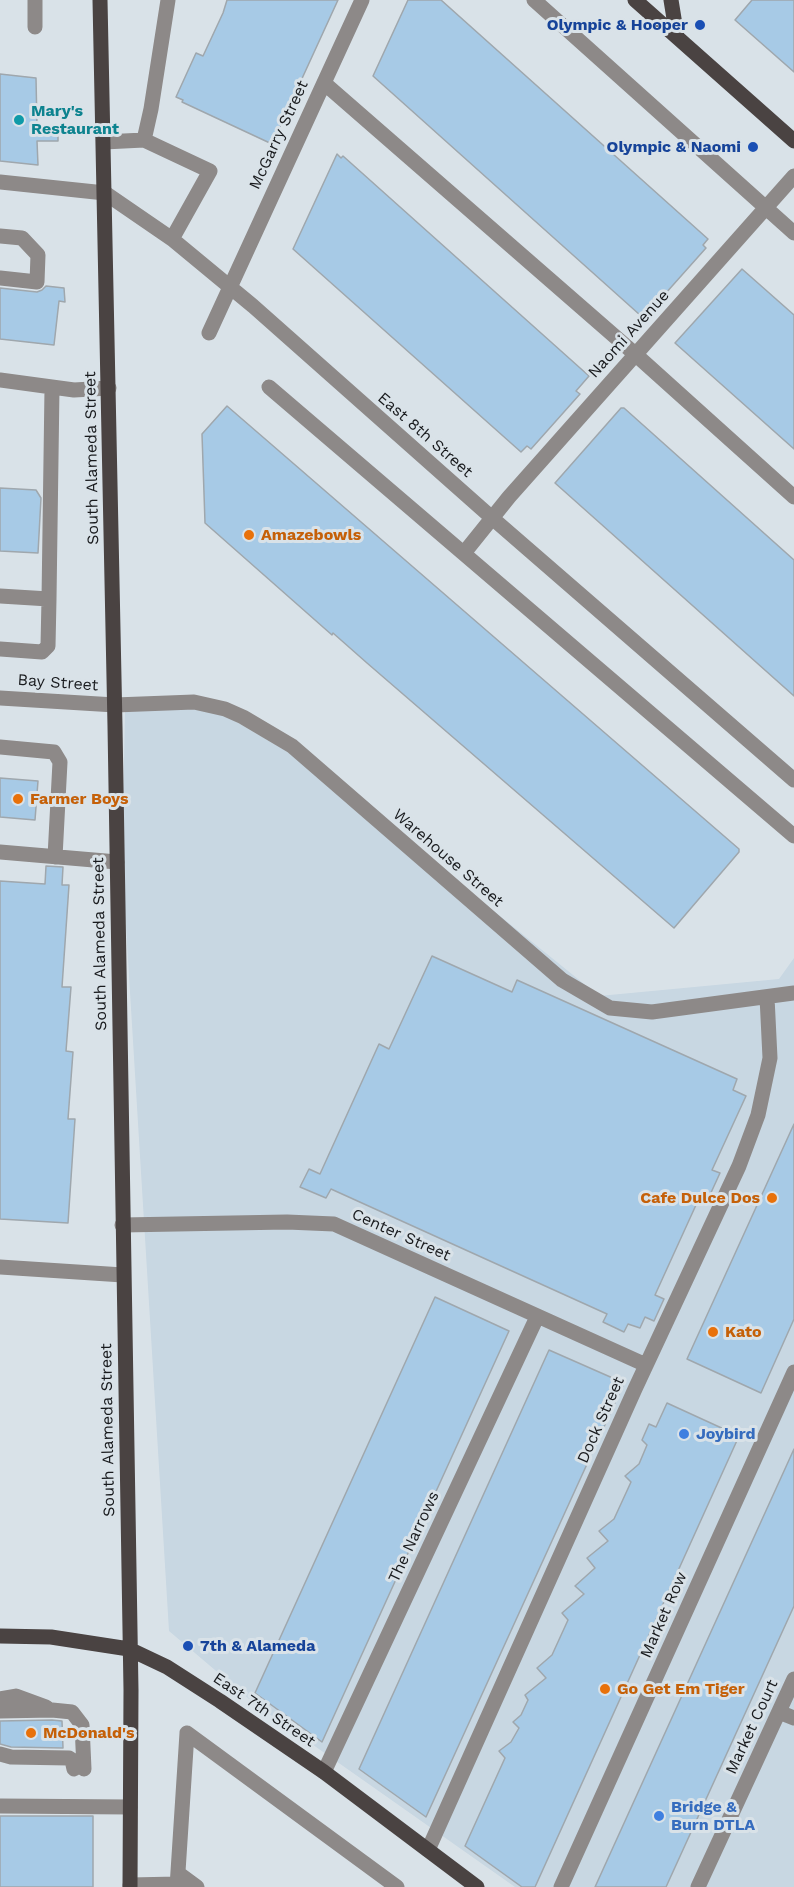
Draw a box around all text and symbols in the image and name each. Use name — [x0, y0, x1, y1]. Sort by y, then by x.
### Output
place label: Olympic & Hooper — [547, 15, 688, 35]
marker: Olympic & Hooper — [693, 18, 707, 32]
street label: McGarry Street — [245, 77, 313, 193]
place label: Mary's Restaurant — [31, 101, 119, 139]
marker: Mary's Restaurant — [12, 113, 26, 127]
place label: Olympic & Naomi — [607, 137, 741, 157]
marker: Olympic & Naomi — [746, 140, 760, 154]
street label: Naomi Avenue — [584, 286, 674, 382]
street label: South Alameda Street — [81, 371, 103, 545]
street label: East 8th Street — [373, 388, 477, 482]
place label: Amazebowls — [261, 525, 361, 545]
marker: Amazebowls — [242, 528, 256, 542]
street label: Bay Street — [17, 671, 99, 695]
place label: Farmer Boys — [30, 789, 128, 809]
marker: Farmer Boys — [11, 792, 25, 806]
street label: Warehouse Street — [389, 805, 507, 911]
street label: South Alameda Street — [89, 857, 111, 1031]
place label: Cafe Dulce Dos — [640, 1188, 760, 1208]
marker: Cafe Dulce Dos — [765, 1191, 779, 1205]
street label: Center Street — [349, 1205, 453, 1265]
place label: Kato — [725, 1322, 762, 1342]
marker: Kato — [706, 1325, 720, 1339]
street label: South Alameda Street — [97, 1343, 119, 1517]
street label: Dock Street — [573, 1374, 629, 1466]
place label: Joybird — [696, 1424, 755, 1444]
marker: Joybird — [677, 1427, 691, 1441]
street label: The Narrows — [385, 1488, 443, 1586]
street label: Market Row — [636, 1569, 692, 1661]
place label: 7th & Alameda — [200, 1636, 315, 1656]
marker: 7th & Alameda — [181, 1639, 195, 1653]
street label: East 7th Street — [209, 1669, 319, 1751]
street label: Market Court — [722, 1677, 782, 1777]
place label: Go Get Em Tiger — [617, 1679, 745, 1699]
marker: Go Get Em Tiger — [598, 1682, 612, 1696]
place label: McDonald's — [43, 1723, 135, 1743]
marker: McDonald's — [24, 1726, 38, 1740]
place label: Bridge & Burn DTLA — [671, 1797, 755, 1835]
marker: Bridge & Burn DTLA — [652, 1809, 666, 1823]

